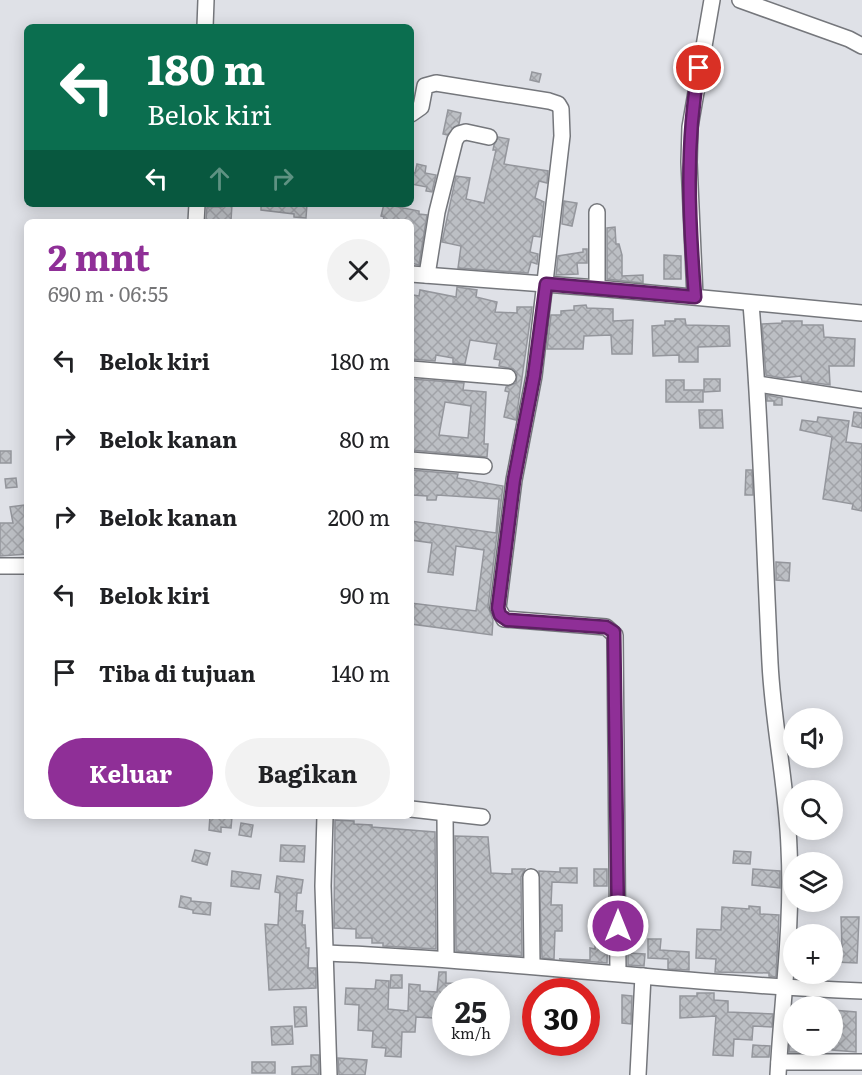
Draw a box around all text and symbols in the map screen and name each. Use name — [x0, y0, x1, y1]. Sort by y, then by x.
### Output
text: 180 m — [147, 36, 265, 98]
pin — [673, 42, 724, 93]
icon: left — [48, 48, 126, 126]
icon: arrive — [682, 51, 715, 84]
text: Belok kiri — [147, 93, 272, 133]
icon: left — [140, 162, 173, 195]
icon: ahead — [203, 162, 236, 195]
icon: right — [266, 162, 299, 195]
text: 2 mnt — [48, 229, 150, 282]
button: close — [327, 239, 390, 302]
text: 690 m · 06:55 — [48, 278, 168, 308]
icon: left — [48, 344, 81, 377]
text: Belok kiri — [99, 344, 210, 377]
text: 180 m — [330, 344, 390, 377]
icon: right — [48, 422, 81, 455]
text: Belok kanan — [99, 422, 237, 455]
text: 80 m — [339, 422, 390, 455]
icon: right — [48, 500, 81, 533]
text: Belok kanan — [99, 500, 237, 533]
text: 200 m — [328, 500, 390, 533]
icon: left — [48, 578, 81, 611]
text: Belok kiri — [99, 578, 210, 611]
text: 90 m — [340, 578, 390, 611]
icon: arrive — [48, 656, 81, 689]
text: Tiba di tujuan — [99, 656, 255, 689]
text: 140 m — [331, 656, 390, 689]
map controls — [783, 708, 843, 1056]
button: sound — [783, 708, 843, 768]
button: Keluar — [48, 738, 213, 807]
button: Bagikan — [225, 738, 390, 807]
button: search — [783, 780, 843, 840]
button: layers — [783, 852, 843, 912]
position arrow — [586, 894, 650, 958]
button: + — [783, 924, 843, 984]
speed limit sign: 30 — [522, 978, 600, 1056]
text: 25 — [455, 988, 487, 1032]
button: − — [783, 996, 843, 1056]
text: km/h — [451, 1021, 491, 1044]

